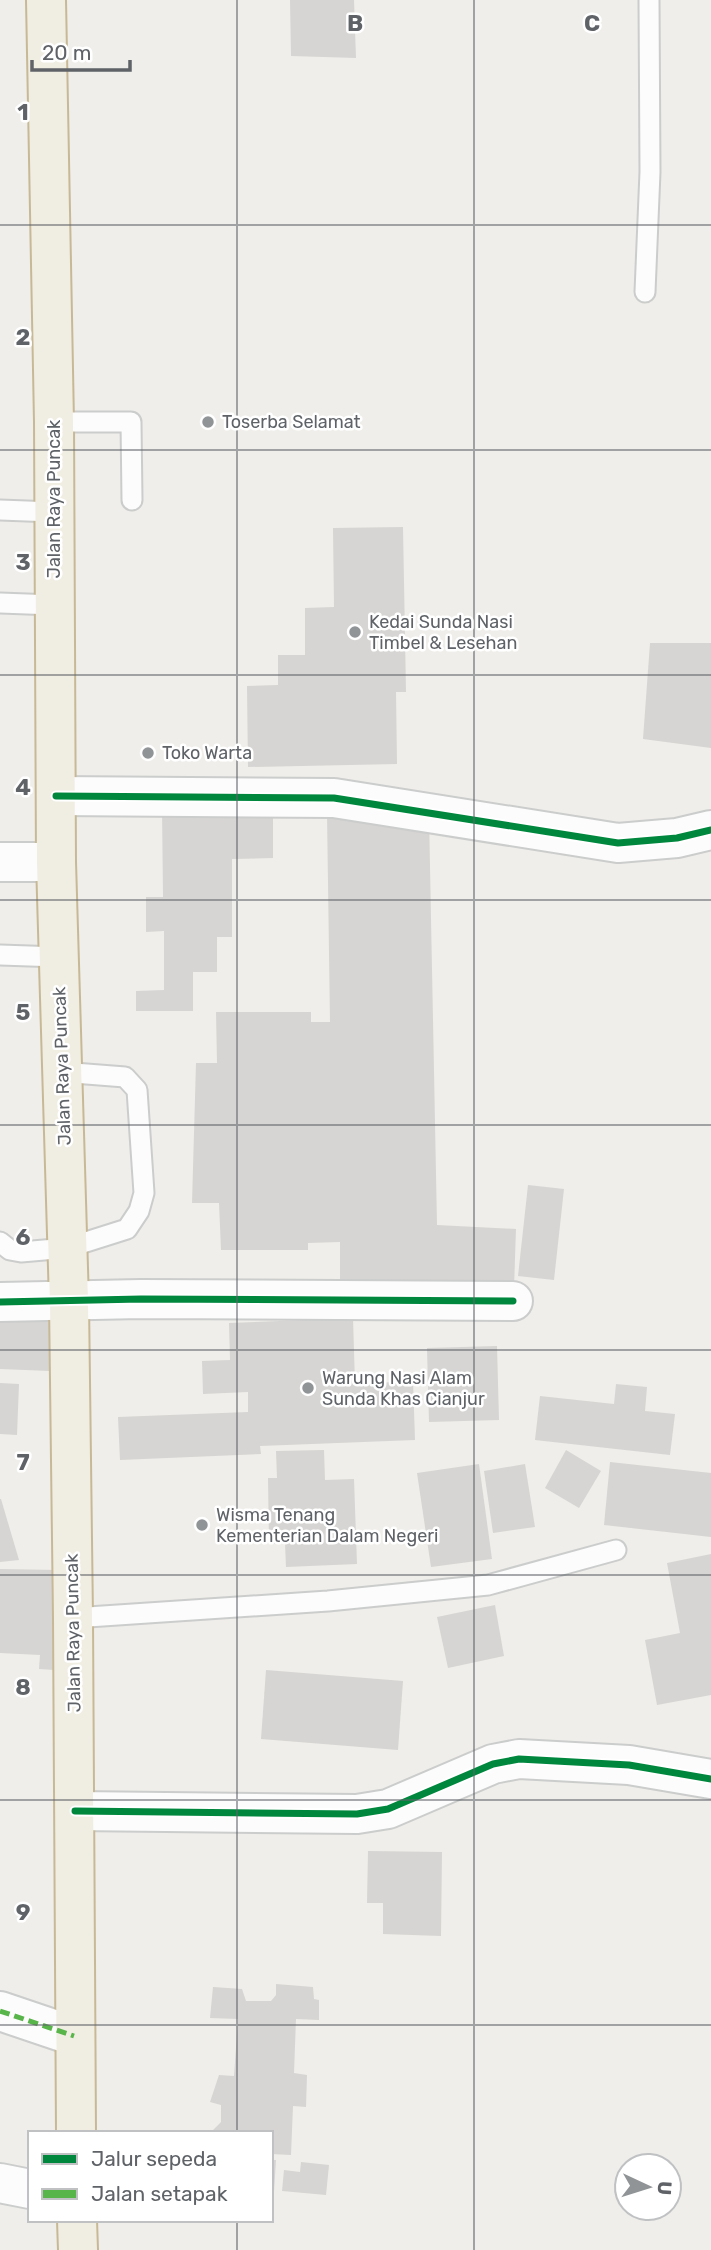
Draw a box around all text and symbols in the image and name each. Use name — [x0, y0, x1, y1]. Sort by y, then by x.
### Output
text: B — [347, 9, 363, 37]
text: C — [584, 9, 600, 37]
scale bar — [32, 28, 130, 72]
text: 20 m — [42, 40, 91, 65]
text: 1 — [17, 98, 29, 126]
text: 2 — [16, 323, 30, 351]
place label: Toserba Selamat — [222, 411, 361, 433]
marker: Toserba Selamat — [200, 414, 216, 430]
street label: Jalan Raya Puncak — [43, 419, 65, 578]
text: 3 — [15, 548, 31, 576]
place label: Kedai Sunda Nasi Timbel & Lesehan — [369, 611, 517, 654]
marker: Kedai Sunda Nasi Timbel & Lesehan — [347, 624, 363, 640]
place label: Toko Warta — [162, 742, 252, 764]
marker: Toko Warta — [140, 745, 156, 761]
text: 4 — [15, 773, 31, 801]
street label: Jalan Raya Puncak — [48, 986, 76, 1146]
text: 5 — [16, 998, 31, 1026]
text: 6 — [16, 1223, 31, 1251]
place label: Warung Nasi Alam Sunda Khas Cianjur — [322, 1367, 485, 1410]
marker: Warung Nasi Alam Sunda Khas Cianjur — [300, 1380, 316, 1396]
text: 7 — [16, 1448, 30, 1476]
place label: Wisma Tenang Kementerian Dalam Negeri — [216, 1504, 438, 1547]
marker: Wisma Tenang Kementerian Dalam Negeri — [194, 1517, 210, 1533]
street label: Jalan Raya Puncak — [61, 1553, 85, 1713]
text: 8 — [15, 1673, 31, 1701]
text: 9 — [16, 1898, 30, 1926]
legend — [28, 2131, 273, 2222]
text: Jalur sepeda — [91, 2146, 217, 2171]
north arrow — [613, 2152, 683, 2222]
text: U — [653, 2180, 676, 2196]
text: Jalan setapak — [91, 2181, 228, 2206]

